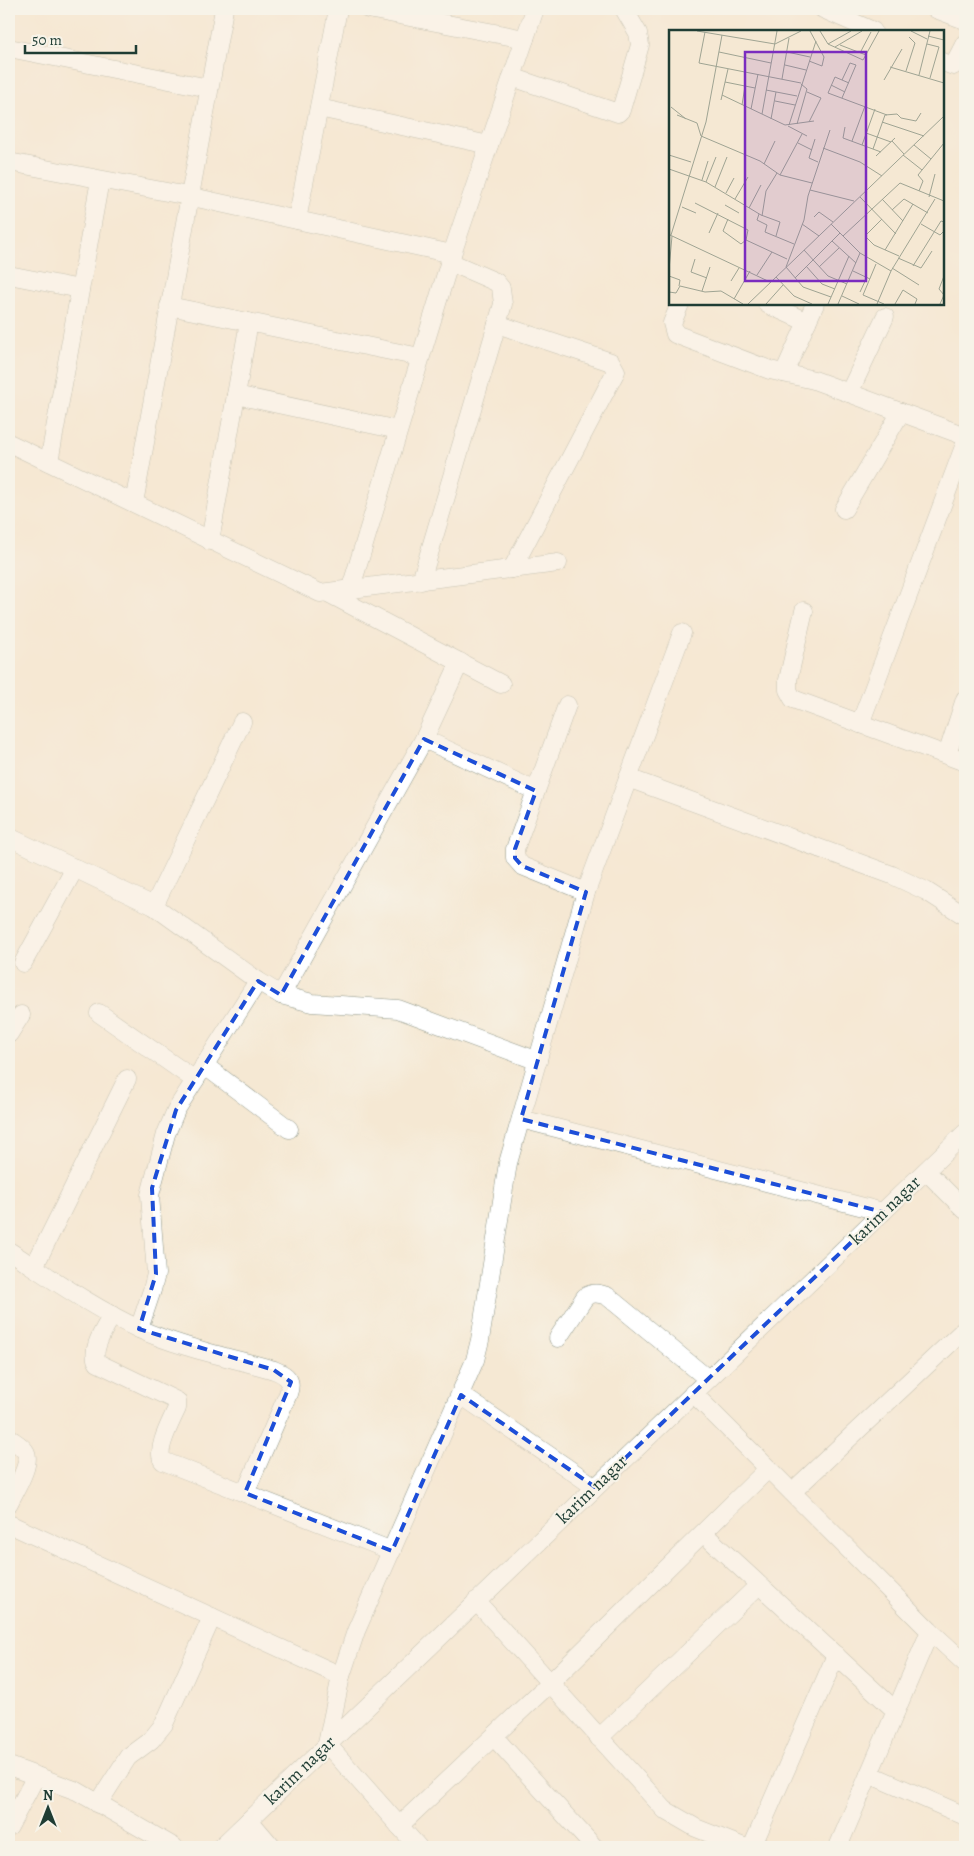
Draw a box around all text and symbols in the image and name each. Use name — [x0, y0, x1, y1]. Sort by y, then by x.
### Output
scale bar — [25, 22, 136, 54]
text: 50 m — [32, 30, 62, 50]
inset map — [669, 30, 944, 305]
street label: karim nagar — [844, 1170, 926, 1250]
street label: karim nagar — [551, 1449, 633, 1529]
street label: karim nagar — [259, 1730, 341, 1810]
north arrow — [22, 1784, 72, 1834]
text: N — [43, 1786, 53, 1805]

